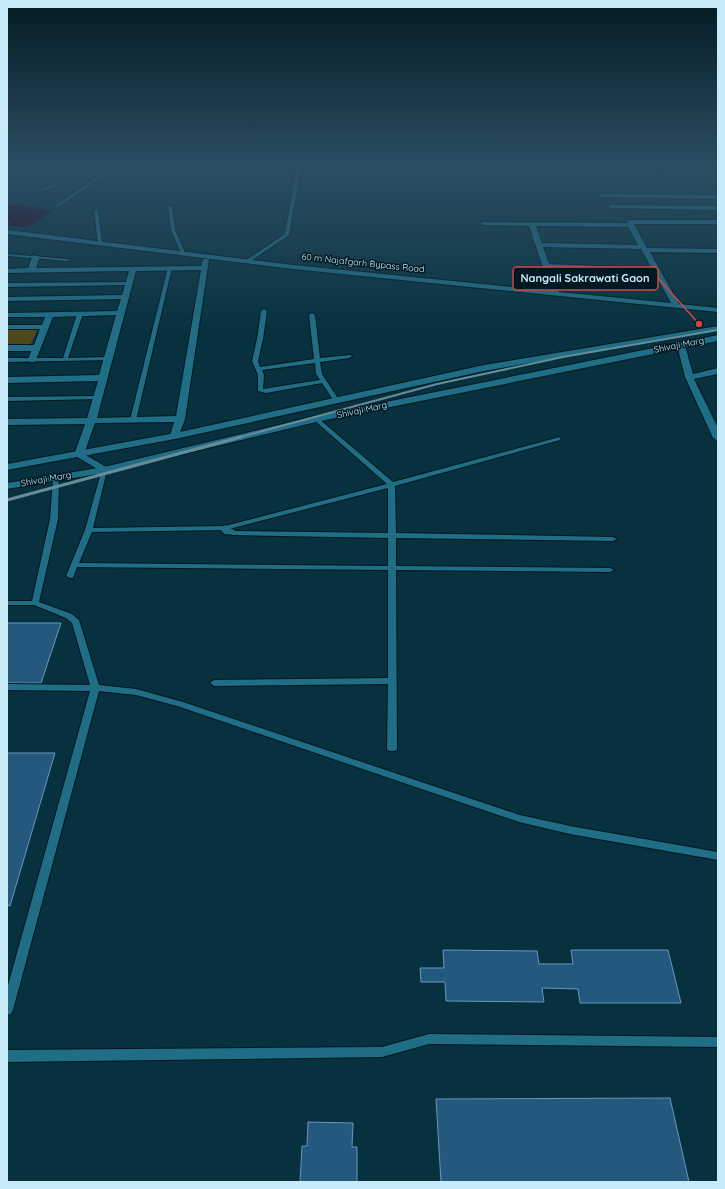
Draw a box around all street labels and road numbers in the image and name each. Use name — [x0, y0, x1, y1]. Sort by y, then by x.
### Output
street label: 60 m Najafgarh Bypass Road — [301, 251, 425, 274]
street label: Shivaji Marg — [653, 334, 705, 355]
street label: Shivaji Marg — [336, 399, 388, 420]
street label: Shivaji Marg — [20, 469, 72, 488]

